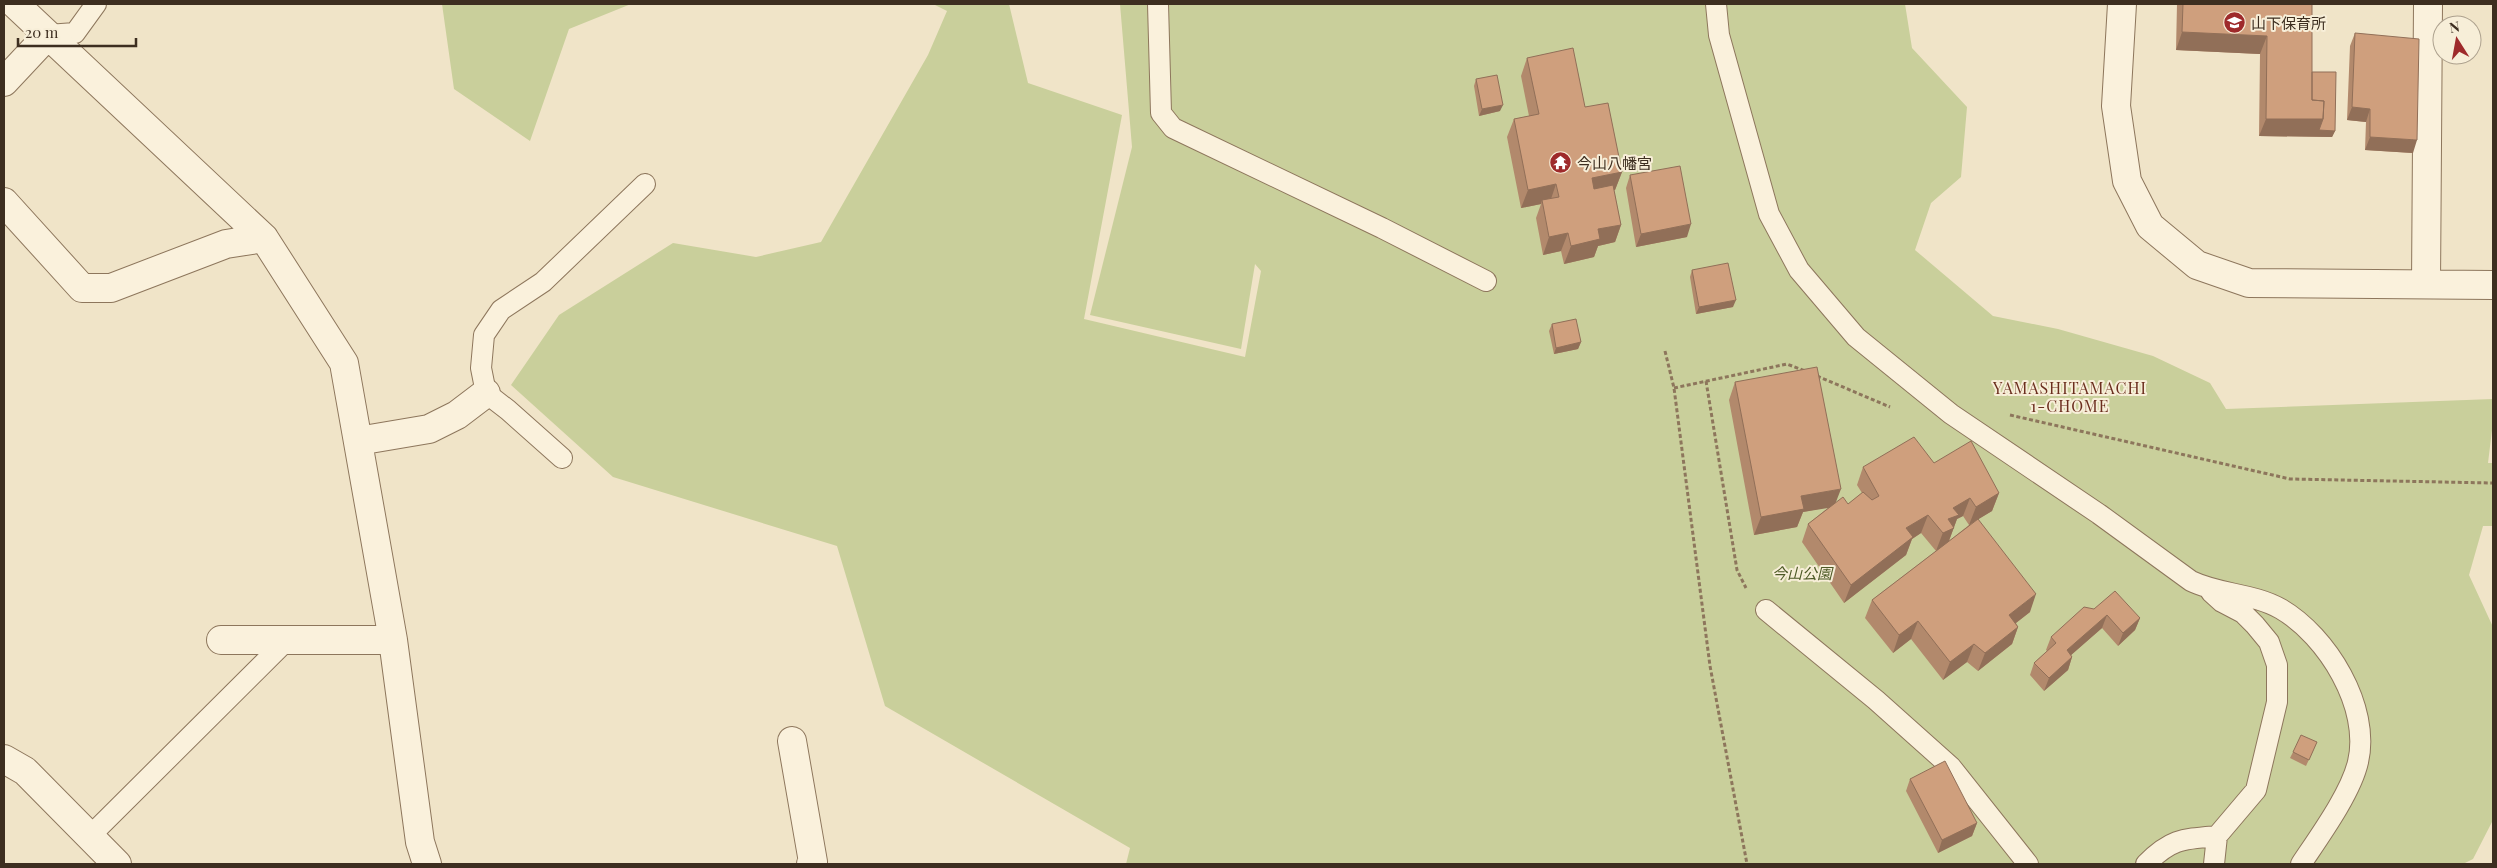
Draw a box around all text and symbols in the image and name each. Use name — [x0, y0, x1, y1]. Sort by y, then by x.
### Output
school or university icon: 山下保育所 — [2223, 11, 2247, 35]
place label: 山下保育所 — [2251, 13, 2326, 33]
scale bar — [18, 15, 135, 47]
north arrow — [2432, 15, 2482, 65]
text: N — [2448, 16, 2461, 37]
text: 20 m — [25, 22, 59, 42]
temple icon: 今山八幡宮 — [1549, 151, 1573, 175]
place label: 今山八幡宮 — [1577, 153, 1652, 173]
district label: YAMASHITAMACHI 1-CHOME — [1992, 377, 2147, 416]
park label: 今山公園 — [1772, 563, 1834, 583]

